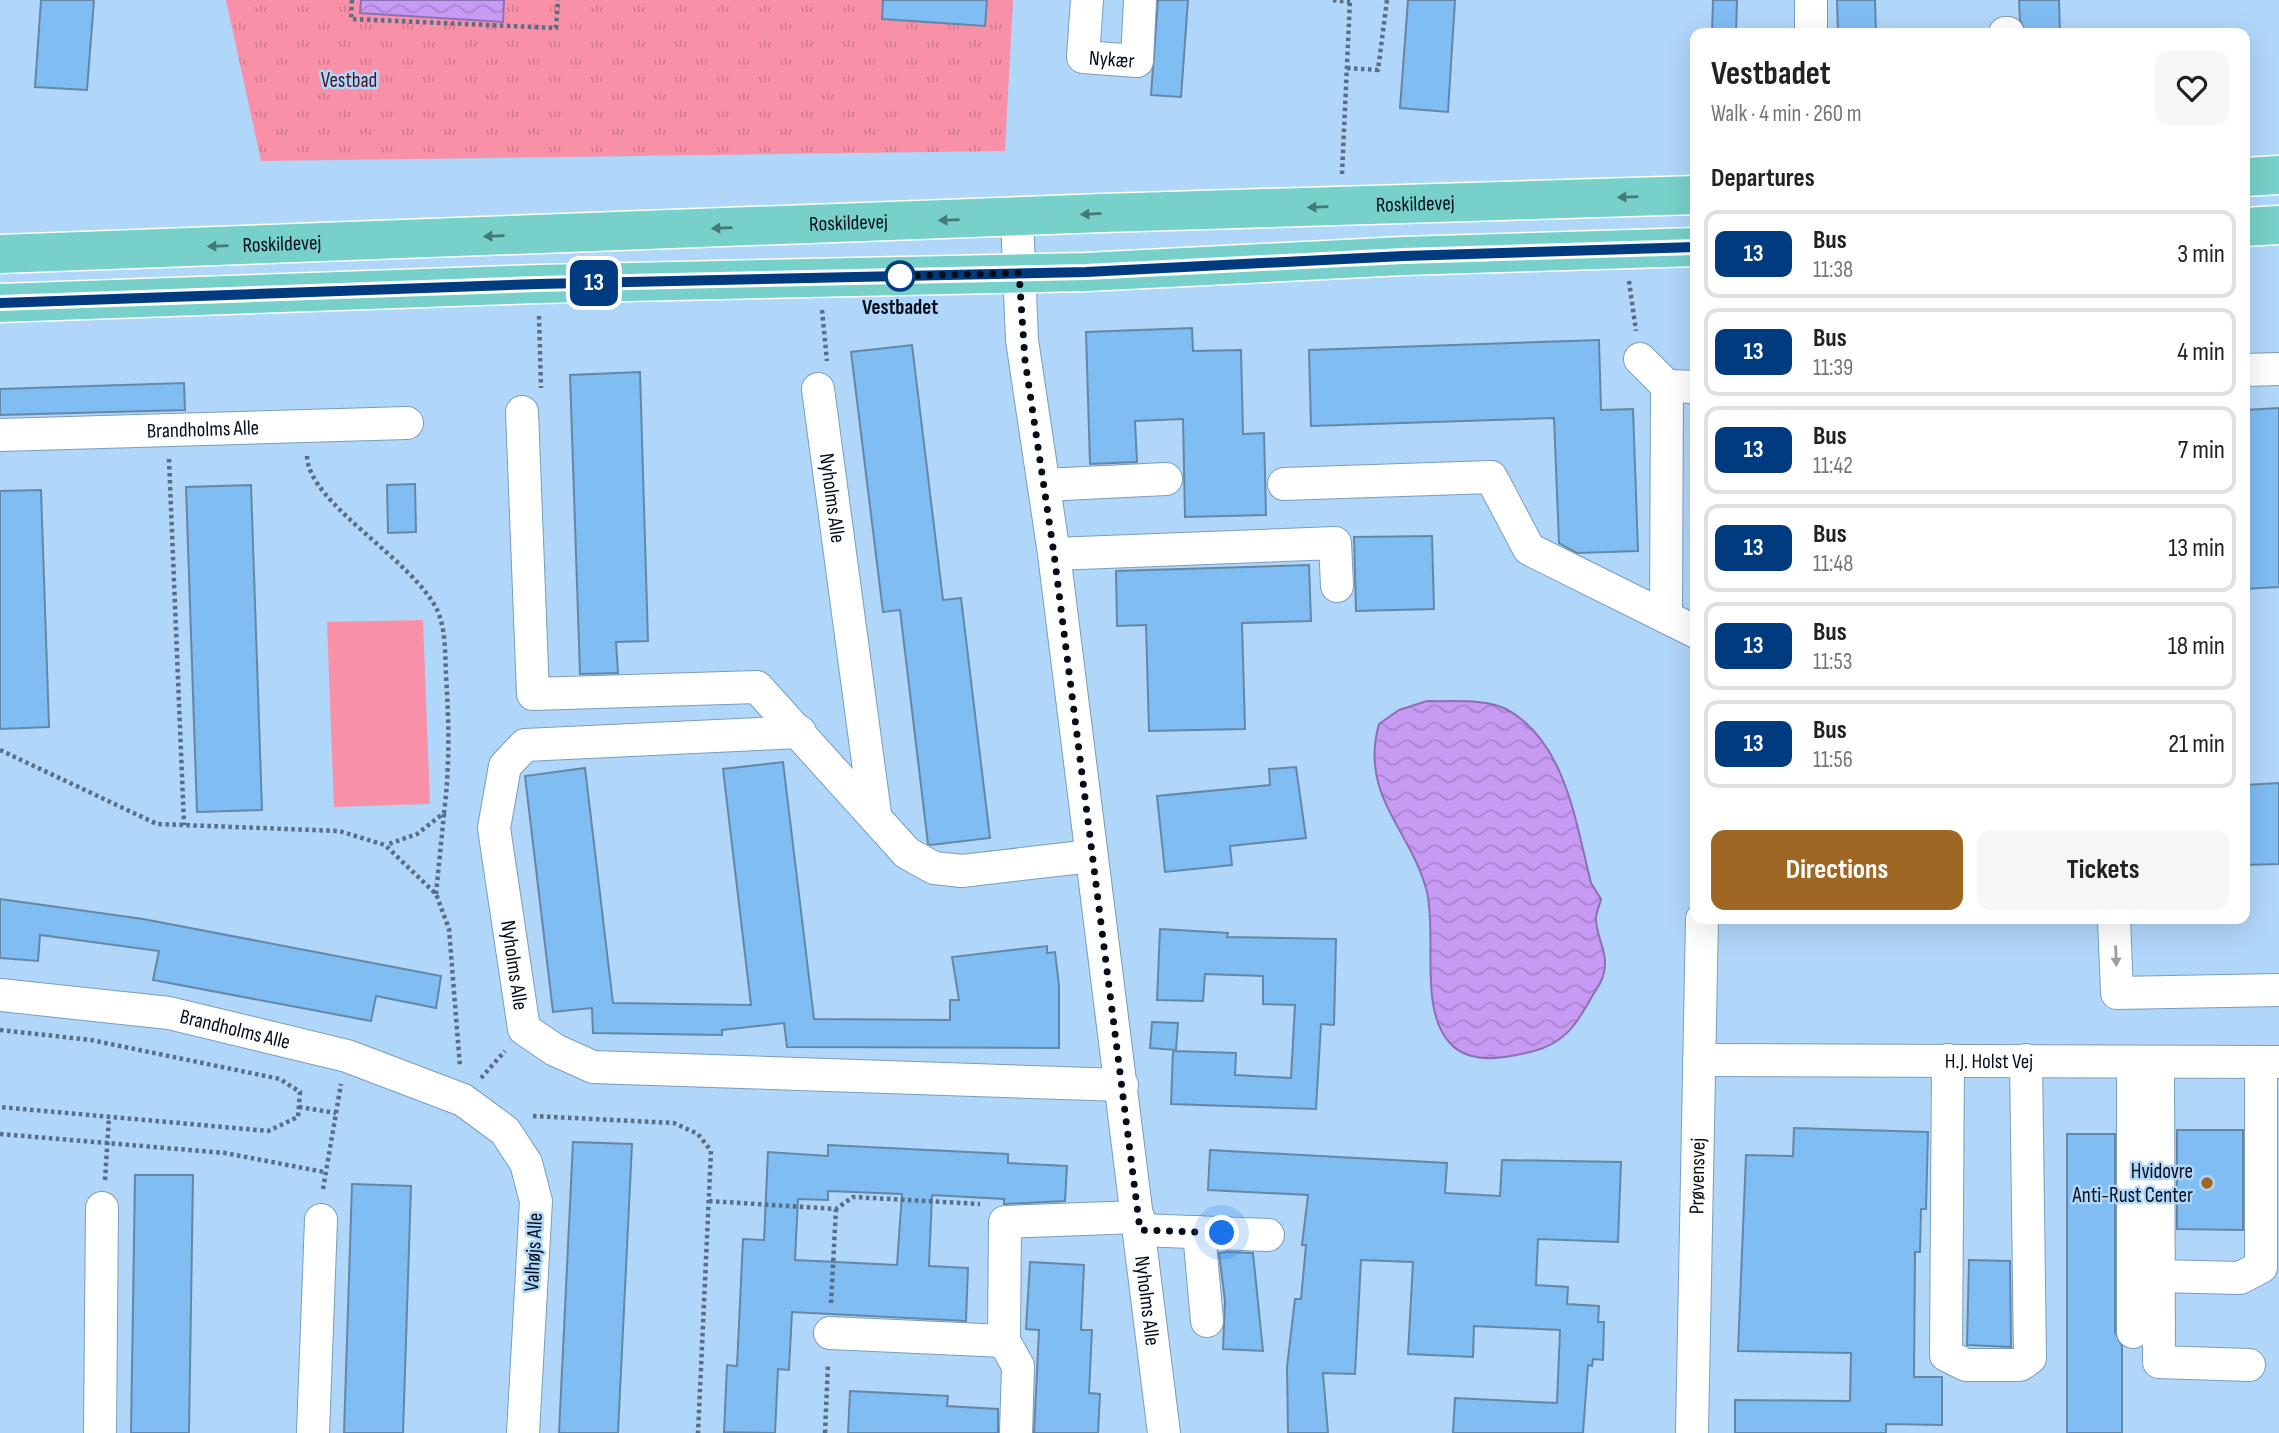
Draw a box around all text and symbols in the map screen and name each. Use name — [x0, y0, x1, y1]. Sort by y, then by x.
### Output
street label: Nykær — [1088, 45, 1135, 74]
button: heart — [2155, 51, 2229, 125]
text: Vestbadet — [1711, 54, 1831, 94]
park label: Vestbad — [321, 68, 377, 93]
text: Walk · 4 min · 260 m — [1711, 100, 1861, 128]
text: Departures — [1711, 163, 1815, 194]
street label: Roskildevej — [1375, 190, 1455, 218]
one-way arrow — [1616, 192, 1638, 203]
one-way arrow — [1307, 201, 1329, 213]
one-way arrow — [1079, 208, 1101, 219]
street label: Roskildevej — [809, 209, 888, 237]
one-way arrow — [938, 215, 960, 226]
one-way arrow — [710, 223, 732, 234]
text: Bus — [1813, 225, 1847, 256]
street label: Roskildevej — [242, 230, 322, 258]
one-way arrow — [483, 231, 505, 242]
text: 13 — [1743, 239, 1764, 268]
text: 3 min — [2177, 239, 2225, 270]
one-way arrow — [207, 240, 229, 251]
text: 11:38 — [1813, 256, 1853, 284]
line badge: 13 — [562, 260, 626, 306]
marker: Vestbadet — [885, 261, 915, 291]
text: 13 — [584, 268, 604, 297]
place label: Vestbadet — [862, 295, 938, 320]
text: Bus — [1813, 323, 1847, 354]
text: 13 — [1743, 337, 1764, 366]
text: 4 min — [2177, 337, 2225, 368]
text: 11:39 — [1813, 354, 1853, 382]
street label: Brandholms Alle — [146, 415, 259, 444]
text: Bus — [1813, 421, 1847, 452]
text: 13 — [1743, 435, 1764, 464]
text: 7 min — [2178, 435, 2225, 466]
street label: Nyholms Alle — [814, 452, 851, 545]
text: 11:42 — [1813, 452, 1853, 480]
text: Bus — [1813, 519, 1847, 550]
text: 13 — [1743, 533, 1764, 562]
text: 13 min — [2168, 533, 2225, 564]
text: 11:48 — [1813, 550, 1853, 578]
text: Bus — [1813, 617, 1847, 648]
text: 13 — [1743, 631, 1764, 660]
text: 18 min — [2168, 631, 2225, 662]
text: 11:53 — [1813, 648, 1852, 676]
text: Bus — [1813, 715, 1847, 746]
text: 13 — [1743, 729, 1764, 758]
text: 21 min — [2168, 729, 2225, 760]
text: 11:56 — [1813, 746, 1853, 774]
button: Directions — [1711, 830, 1963, 910]
button: Tickets — [1977, 830, 2229, 910]
street label: Nyholms Alle — [495, 919, 533, 1012]
one-way arrow — [2110, 945, 2121, 967]
street label: Brandholms Alle — [177, 1004, 293, 1055]
street label: H.J. Holst Vej — [1945, 1049, 2033, 1074]
street label: Prøvensvej — [1684, 1138, 1711, 1214]
place label: Hvidovre Anti-Rust Center — [2071, 1159, 2193, 1208]
marker: Hvidovre Anti-Rust Center — [2199, 1175, 2215, 1191]
street label: Valhøjs Alle — [519, 1212, 548, 1292]
your location — [1204, 1215, 1239, 1250]
street label: Nyholms Alle — [1129, 1254, 1165, 1347]

